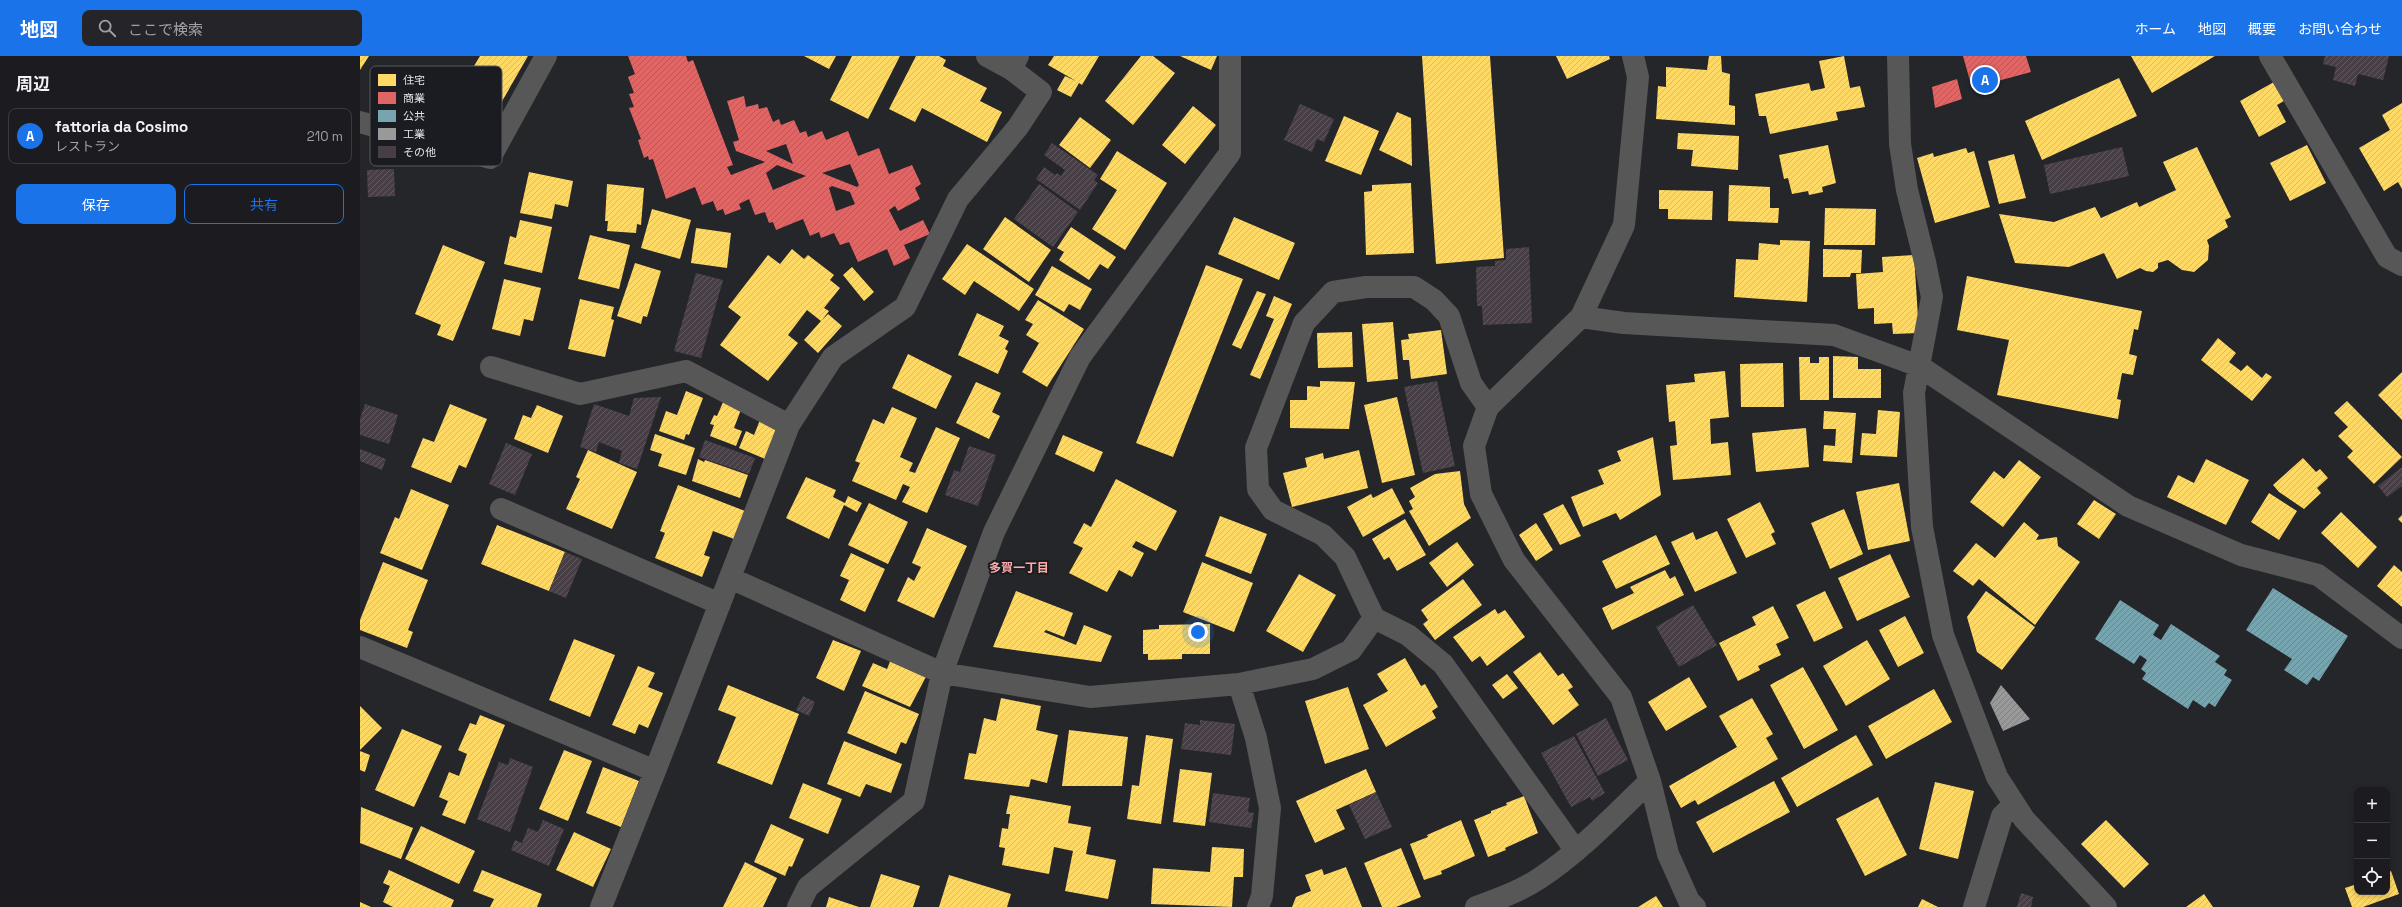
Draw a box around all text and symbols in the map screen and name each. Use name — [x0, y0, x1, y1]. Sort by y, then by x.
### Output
search box — [82, 10, 362, 46]
text: 地図 — [20, 17, 58, 42]
icon: search — [96, 17, 118, 39]
text: ここで検索 — [128, 20, 203, 39]
text: ホーム — [2134, 20, 2176, 38]
text: 地図 — [2198, 20, 2226, 38]
text: 概要 — [2248, 20, 2276, 38]
text: お問い合わせ — [2298, 20, 2382, 38]
pin: A — [1972, 65, 1998, 95]
legend — [370, 66, 502, 166]
text: 周辺 — [16, 73, 50, 95]
text: 住宅 — [403, 73, 425, 87]
text: 商業 — [403, 91, 425, 105]
text: 公共 — [403, 109, 425, 123]
text: fattoria da Cosimo — [55, 117, 188, 136]
text: 工業 — [403, 127, 425, 141]
text: A — [26, 128, 34, 145]
text: 210 m — [307, 128, 343, 145]
text: レストラン — [55, 138, 120, 155]
text: その他 — [403, 145, 436, 159]
button: 保存 — [16, 184, 176, 224]
button: 共有 — [184, 184, 344, 224]
district label: 多賀一丁目 — [989, 560, 1049, 576]
your location — [1188, 622, 1208, 642]
map controls — [2354, 787, 2390, 895]
button: + — [2354, 787, 2390, 823]
button: − — [2354, 823, 2390, 859]
button: locate — [2354, 859, 2390, 895]

